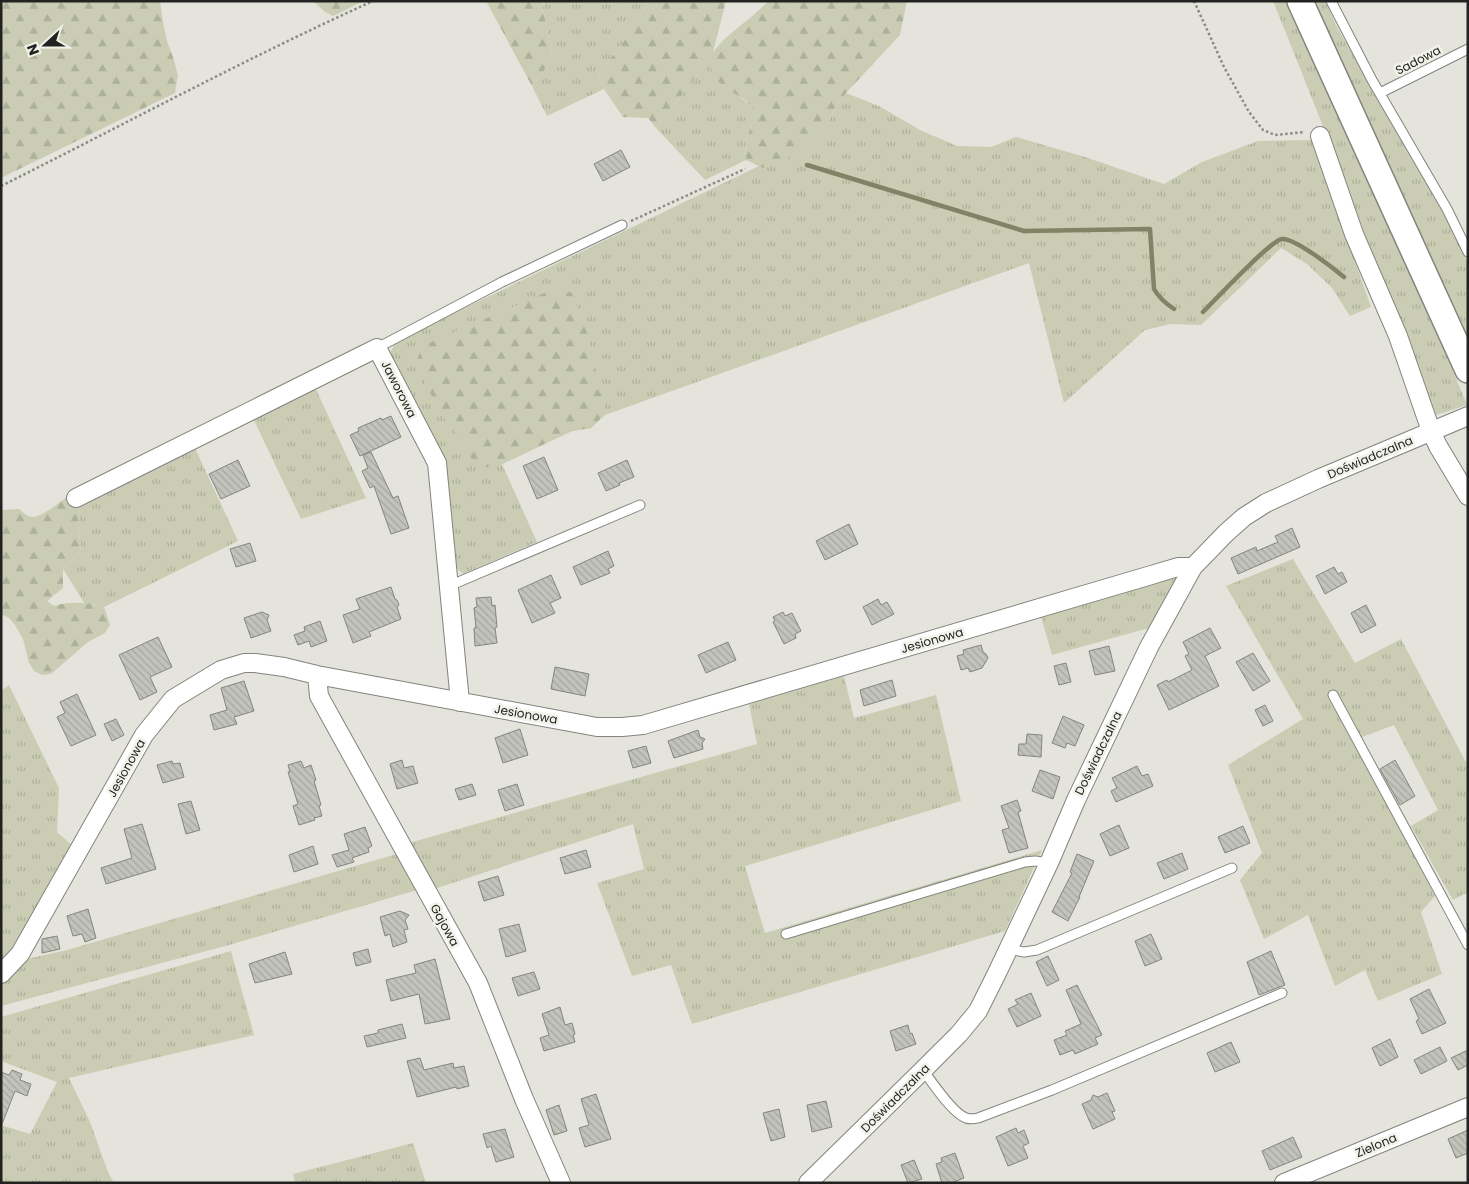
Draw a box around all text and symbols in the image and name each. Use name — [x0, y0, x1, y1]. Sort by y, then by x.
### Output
north arrow — [20, 20, 70, 70]
text: N — [22, 41, 44, 58]
street label: Sadowa — [1392, 41, 1444, 79]
street label: Jaworowa — [377, 357, 421, 421]
street label: Doświadczalna — [1325, 431, 1415, 483]
street label: Jesionowa — [899, 623, 965, 657]
street label: Jesionowa — [493, 700, 559, 728]
street label: Doświadczalna — [1070, 708, 1126, 798]
street label: Jesionowa — [103, 736, 149, 800]
street label: Gajowa — [426, 901, 464, 949]
street label: Doświadczalna — [857, 1060, 933, 1136]
street label: Zielona — [1353, 1129, 1399, 1161]

